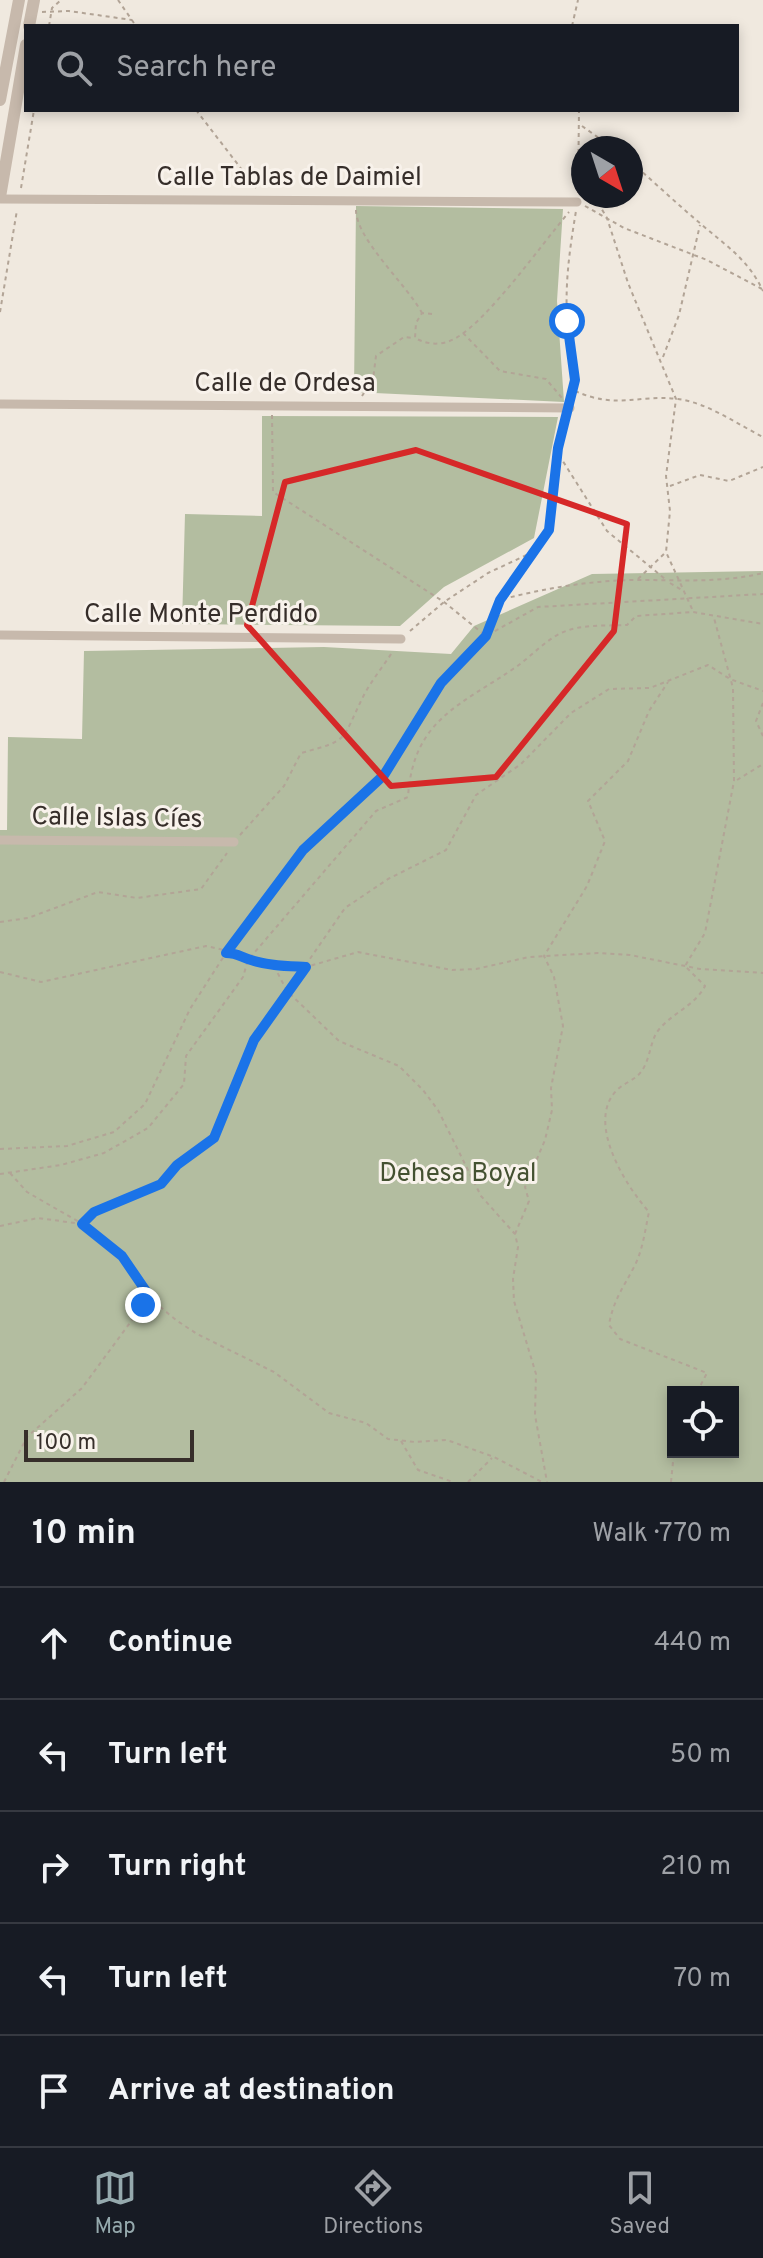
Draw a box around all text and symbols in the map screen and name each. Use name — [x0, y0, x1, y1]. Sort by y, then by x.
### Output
search box — [24, 24, 739, 112]
icon: search — [52, 46, 96, 90]
text: Search here — [116, 50, 276, 87]
north arrow — [571, 136, 643, 208]
street label: Calle Tablas de Daimiel — [156, 162, 422, 195]
route start — [549, 303, 585, 339]
street label: Calle de Ordesa — [194, 368, 376, 401]
street label: Calle Monte Perdido — [84, 599, 318, 632]
street label: Calle Islas Cíes — [31, 801, 203, 837]
park label: Dehesa Boyal — [379, 1158, 537, 1191]
route end — [125, 1287, 161, 1323]
map controls — [667, 1386, 739, 1458]
button: locate — [667, 1386, 739, 1458]
scale bar — [24, 1426, 194, 1462]
text: 100 m — [36, 1430, 96, 1457]
text: 10 min — [32, 1513, 136, 1556]
text: Walk · 770 m — [592, 1518, 731, 1551]
icon: ahead — [32, 1621, 76, 1665]
text: Continue — [108, 1625, 233, 1662]
text: 440 m — [654, 1627, 731, 1660]
icon: left — [32, 1733, 76, 1777]
text: Turn left — [108, 1737, 228, 1774]
text: 50 m — [670, 1739, 731, 1772]
icon: right — [32, 1845, 76, 1889]
text: Turn right — [108, 1849, 246, 1886]
text: 210 m — [661, 1851, 731, 1884]
icon: left — [32, 1957, 76, 2001]
text: Turn left — [108, 1961, 228, 1998]
text: 70 m — [673, 1963, 731, 1996]
icon: arrive — [32, 2069, 76, 2113]
text: Arrive at destination — [108, 2073, 394, 2110]
tab: Map — [93, 2166, 137, 2241]
tab: Directions — [323, 2166, 423, 2241]
tab: Saved — [609, 2166, 670, 2241]

